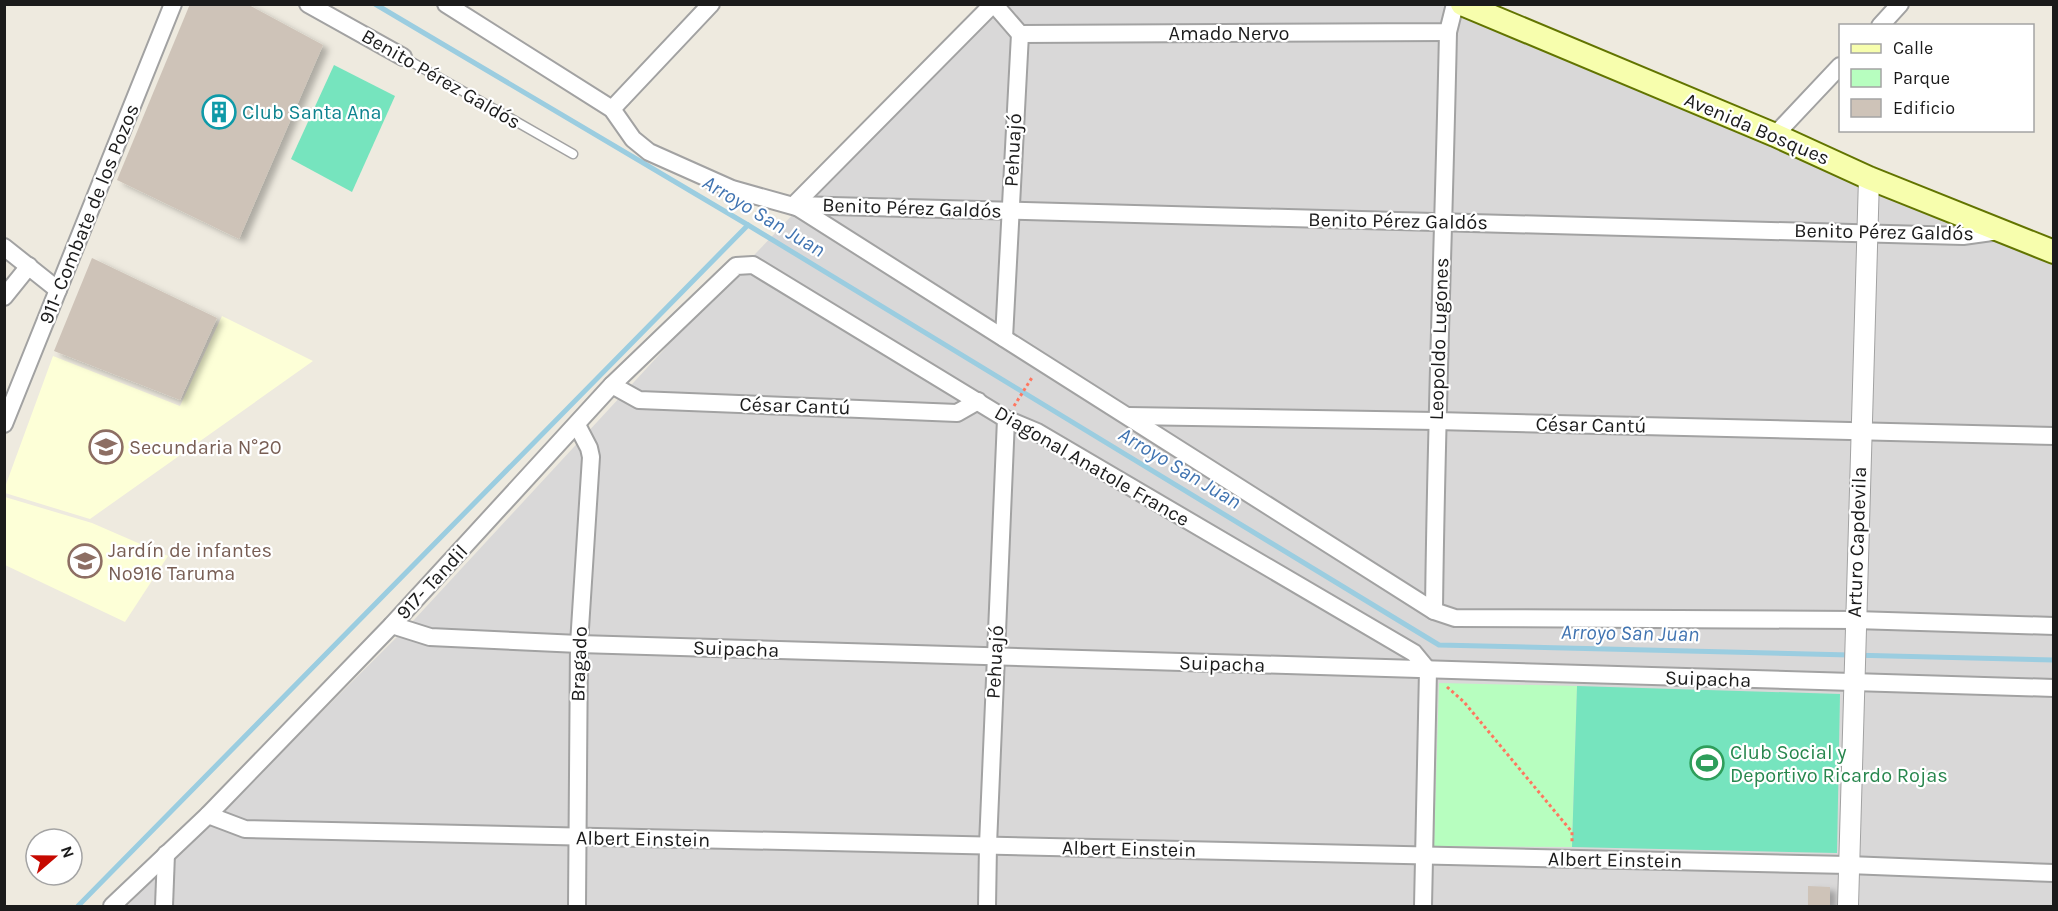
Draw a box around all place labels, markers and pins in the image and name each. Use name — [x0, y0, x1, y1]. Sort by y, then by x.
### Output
building icon: Club Santa Ana — [201, 94, 237, 130]
place label: Club Santa Ana — [242, 101, 382, 124]
school or university icon: Secundaria N°20 — [88, 429, 124, 465]
place label: Secundaria N°20 — [129, 436, 282, 459]
place label: Jardín de infantes Nº916 Taruma — [108, 539, 272, 585]
school or university icon: Jardín de infantes Nº916 Taruma — [67, 543, 103, 579]
place label: Club Social y Deportivo Ricardo Rojas — [1730, 741, 1948, 787]
sports icon: Club Social y Deportivo Ricardo Rojas — [1689, 745, 1725, 781]

